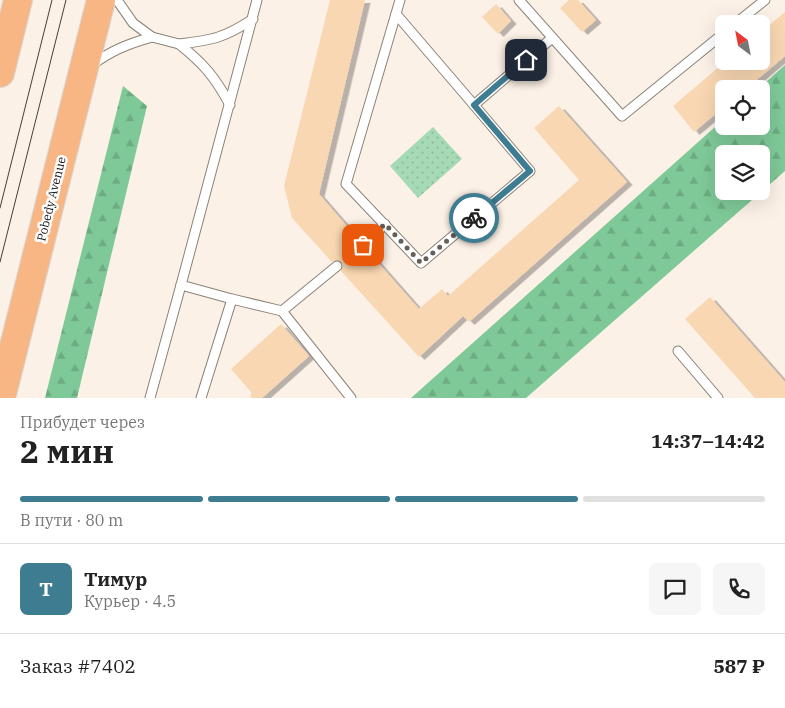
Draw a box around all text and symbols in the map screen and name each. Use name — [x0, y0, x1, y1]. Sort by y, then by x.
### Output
north arrow — [715, 15, 770, 70]
map controls — [715, 15, 770, 200]
pin — [505, 39, 547, 81]
icon: home — [512, 46, 540, 74]
button: locate — [715, 80, 770, 135]
button: layers — [715, 145, 770, 200]
street label: Pobedy Avenue — [33, 155, 69, 243]
courier — [449, 193, 499, 243]
icon: bike — [460, 204, 488, 232]
pin — [342, 224, 384, 266]
icon: bag — [349, 231, 377, 259]
text: Прибудет через — [20, 412, 145, 432]
text: 14:37–14:42 — [651, 429, 765, 453]
text: 2 мин — [20, 430, 114, 472]
text: В пути · 80 m — [20, 510, 123, 530]
button: chat — [649, 563, 701, 615]
button: phone — [713, 563, 765, 615]
text: Тимур — [84, 567, 147, 591]
text: Т — [39, 577, 53, 601]
text: Курьер · 4.5 — [84, 591, 176, 611]
text: Заказ #7402 — [20, 654, 136, 678]
text: 587 ₽ — [713, 654, 765, 678]

